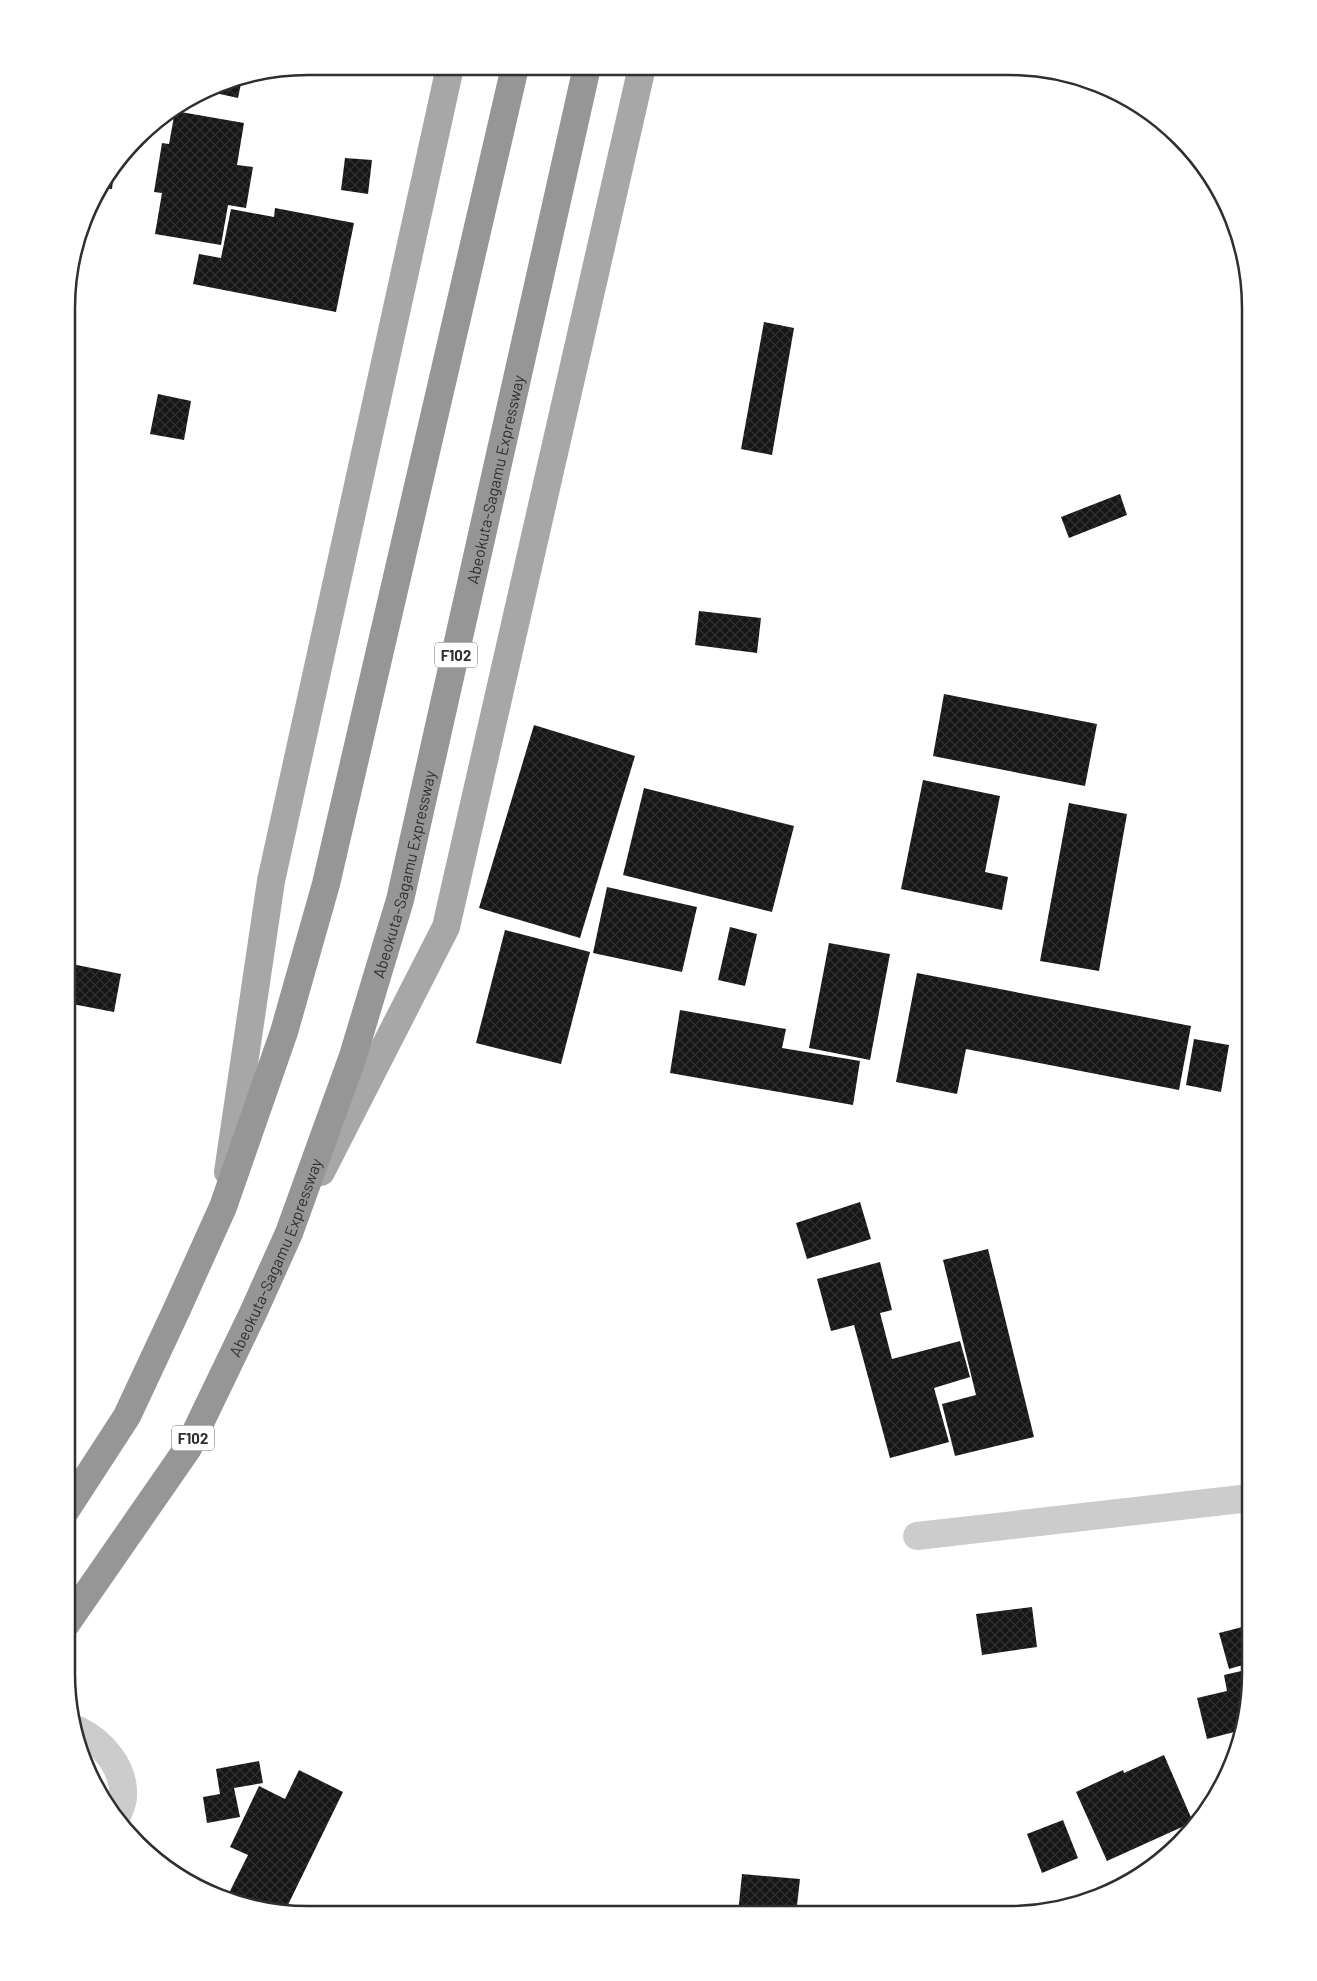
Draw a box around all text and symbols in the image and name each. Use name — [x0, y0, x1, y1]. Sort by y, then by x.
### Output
street label: Abeokuta-Sagamu Expressway — [462, 372, 527, 586]
road number: F102 — [435, 642, 477, 668]
street label: Abeokuta-Sagamu Expressway — [368, 768, 439, 980]
street label: Abeokuta-Sagamu Expressway — [224, 1155, 325, 1359]
road number: F102 — [172, 1426, 214, 1450]

